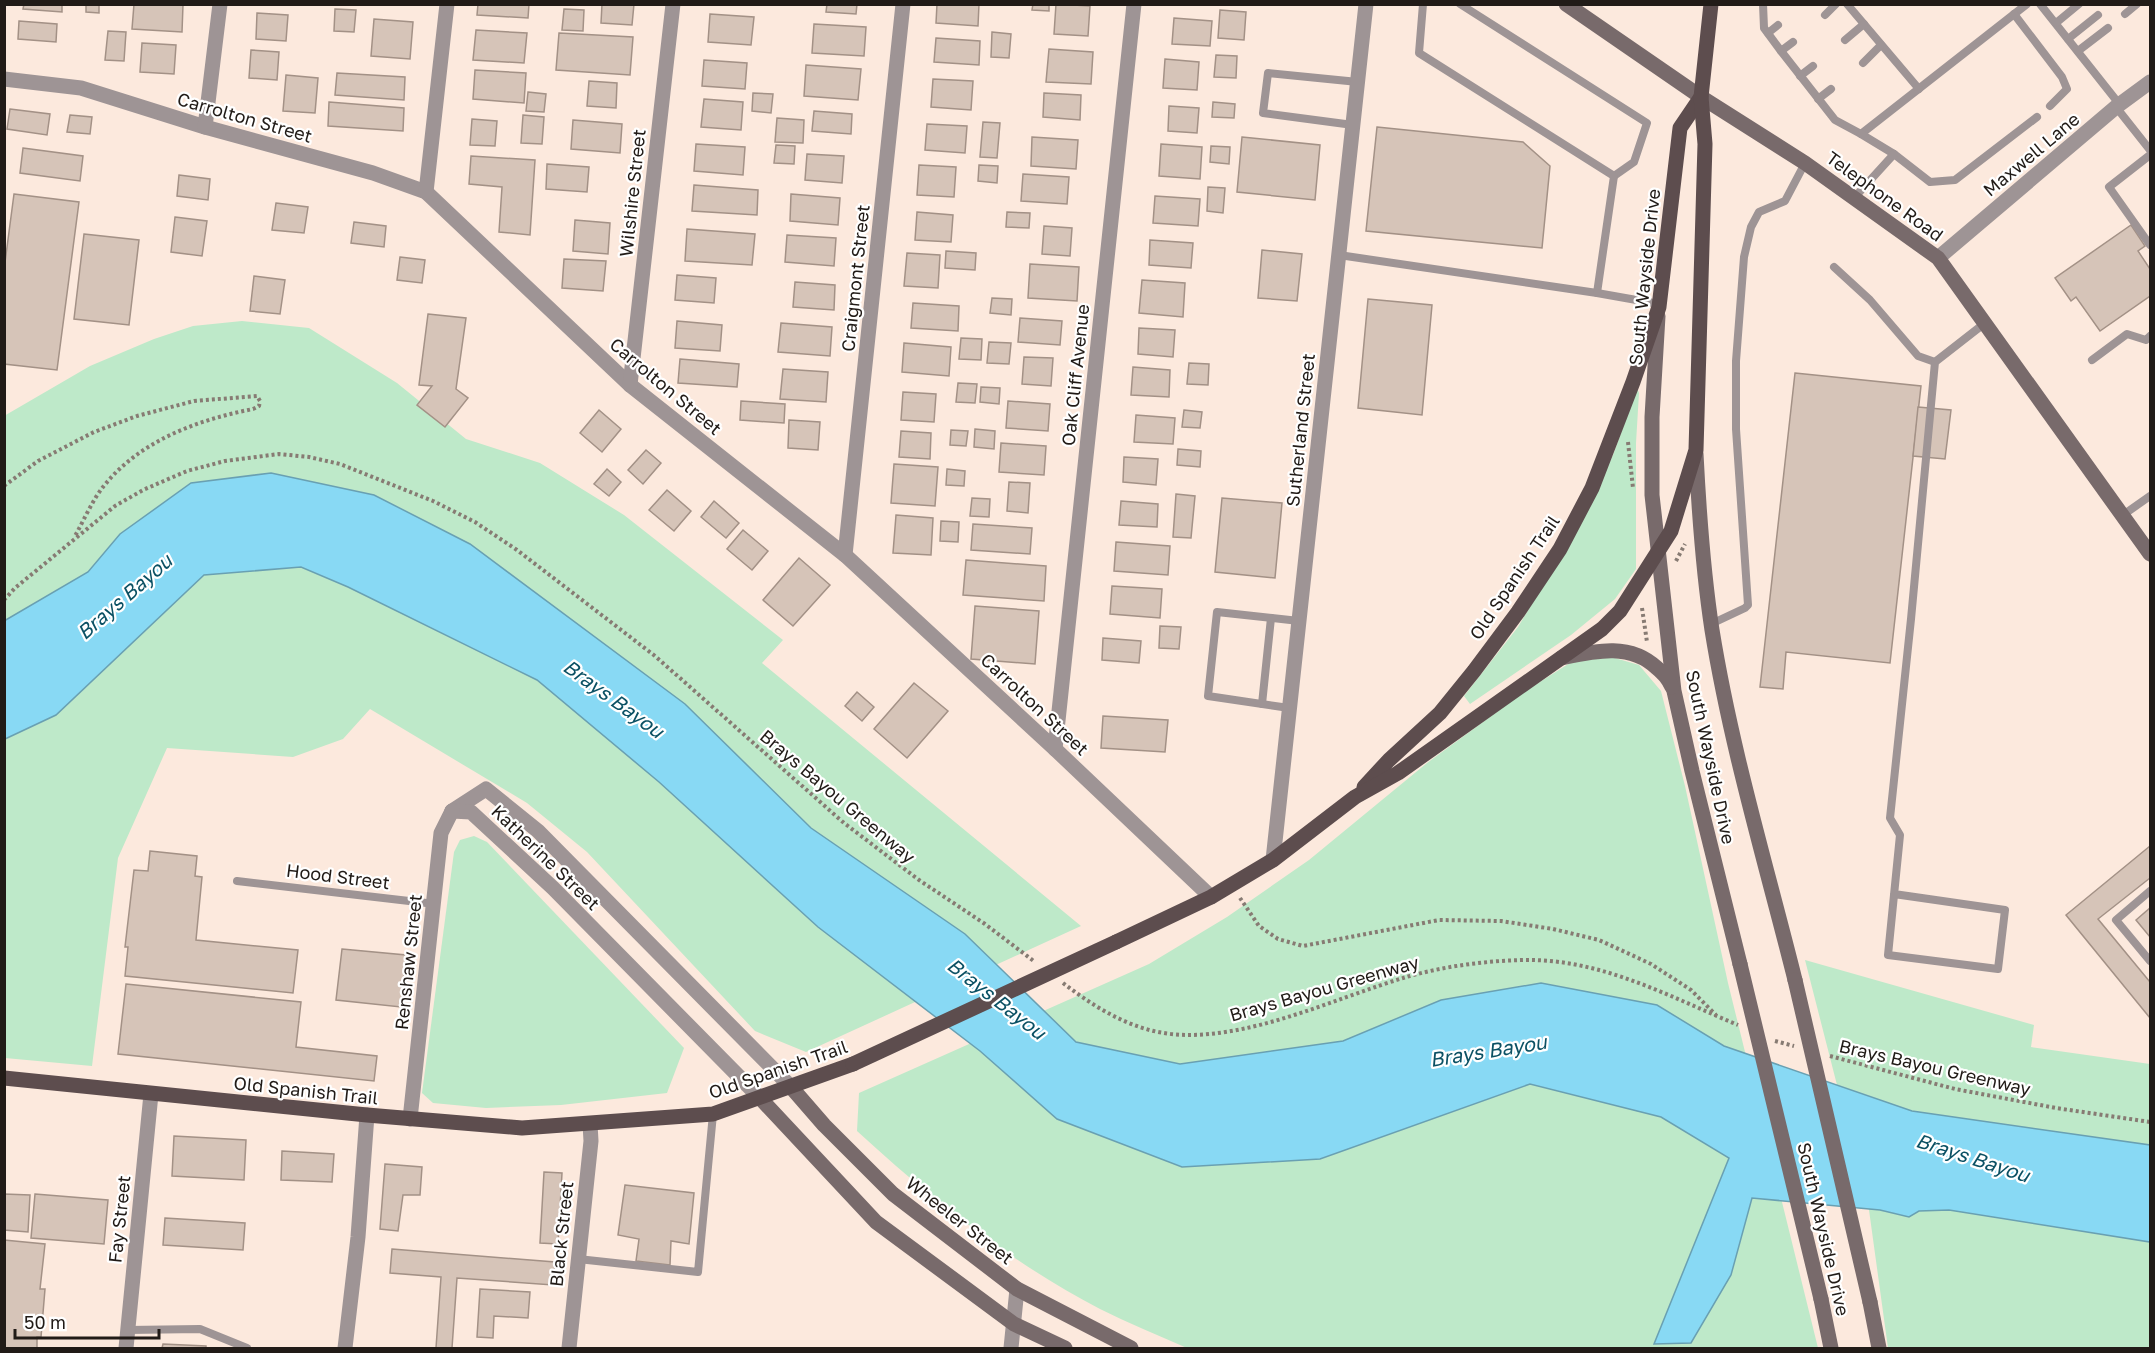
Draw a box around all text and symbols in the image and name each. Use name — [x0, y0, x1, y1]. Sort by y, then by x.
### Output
street label: Carrolton Street — [175, 87, 315, 147]
street label: Maxwell Lane — [1978, 107, 2084, 201]
street label: Wilshire Street — [614, 128, 650, 258]
street label: Telephone Road — [1822, 146, 1948, 246]
street label: South Wayside Drive — [1624, 188, 1664, 366]
street label: Craigmont Street — [836, 203, 874, 353]
street label: Oak Cliff Avenue — [1057, 303, 1093, 447]
street label: Carrolton Street — [606, 333, 726, 439]
street label: Sutherland Street — [1281, 352, 1319, 508]
street label: Old Spanish Trail — [1464, 510, 1564, 643]
water label: Brays Bayou — [72, 547, 178, 644]
street label: Carrolton Street — [977, 648, 1093, 760]
water label: Brays Bayou — [559, 654, 670, 744]
street label: South Wayside Drive — [1682, 668, 1740, 846]
street label: Brays Bayou Greenway — [756, 725, 920, 867]
street label: Katherine Street — [487, 800, 605, 914]
street label: Hood Street — [285, 859, 391, 893]
street label: Renshaw Street — [390, 893, 426, 1031]
street label: Brays Bayou Greenway — [1227, 950, 1421, 1026]
water label: Brays Bayou — [943, 952, 1052, 1046]
water label: Brays Bayou — [1428, 1029, 1550, 1072]
street label: Brays Bayou Greenway — [1837, 1034, 2033, 1100]
street label: Old Spanish Trail — [706, 1035, 851, 1103]
street label: Old Spanish Trail — [233, 1071, 380, 1109]
water label: Brays Bayou — [1913, 1127, 2035, 1188]
street label: South Wayside Drive — [1793, 1140, 1855, 1318]
street label: Wheeler Street — [902, 1171, 1018, 1269]
street label: Fay Street — [103, 1174, 135, 1264]
street label: Black Street — [545, 1180, 577, 1288]
scale bar — [15, 1302, 159, 1340]
text: 50 m — [24, 1311, 66, 1333]

